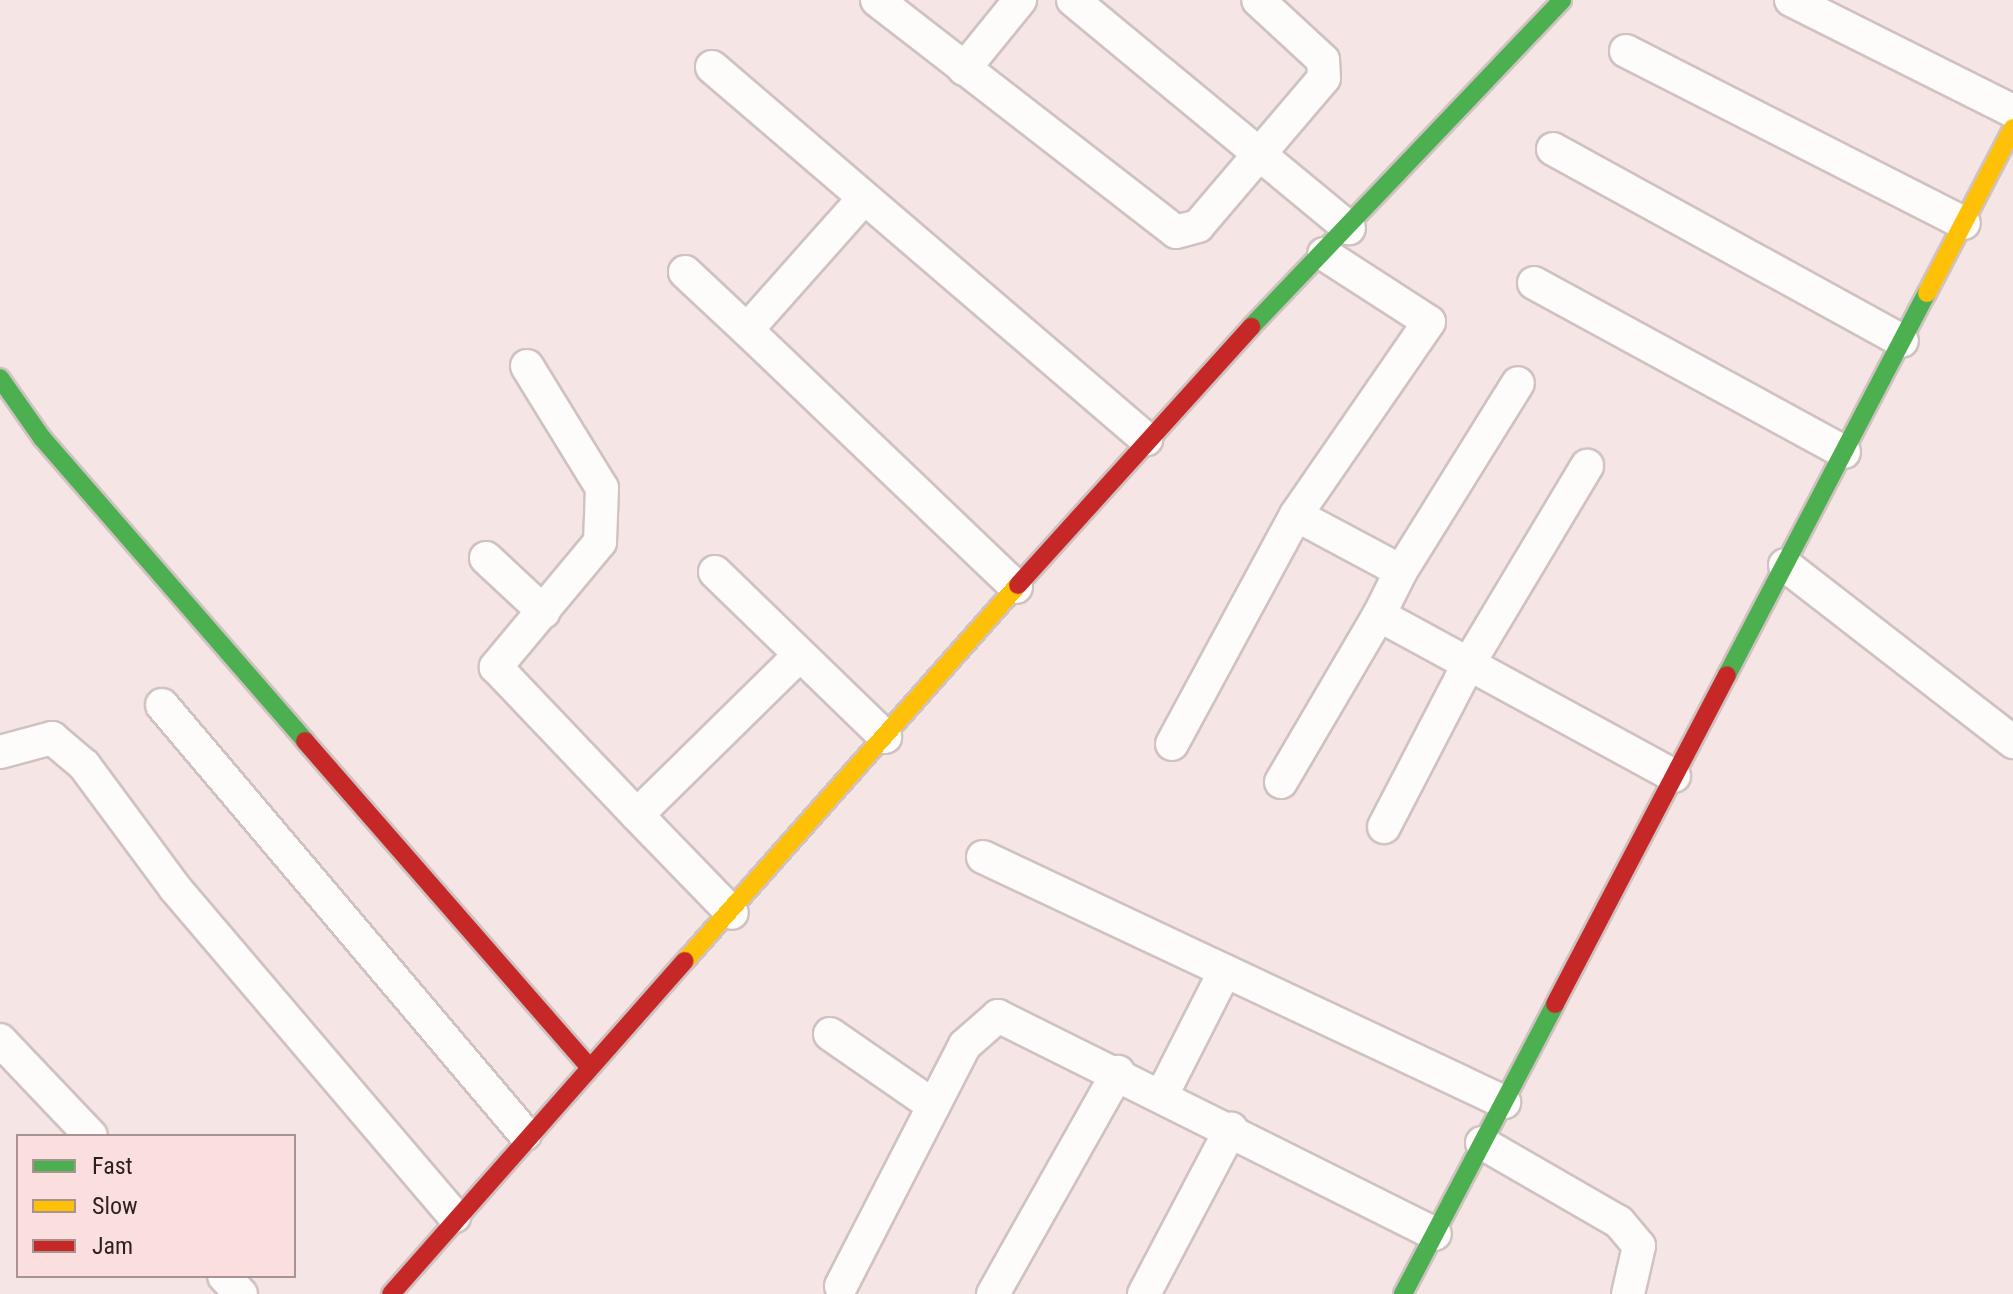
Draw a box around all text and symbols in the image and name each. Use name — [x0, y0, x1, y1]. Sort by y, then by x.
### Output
legend — [16, 1134, 296, 1278]
text: Fast — [92, 1152, 133, 1180]
text: Slow — [92, 1192, 138, 1220]
text: Jam — [92, 1232, 133, 1260]

